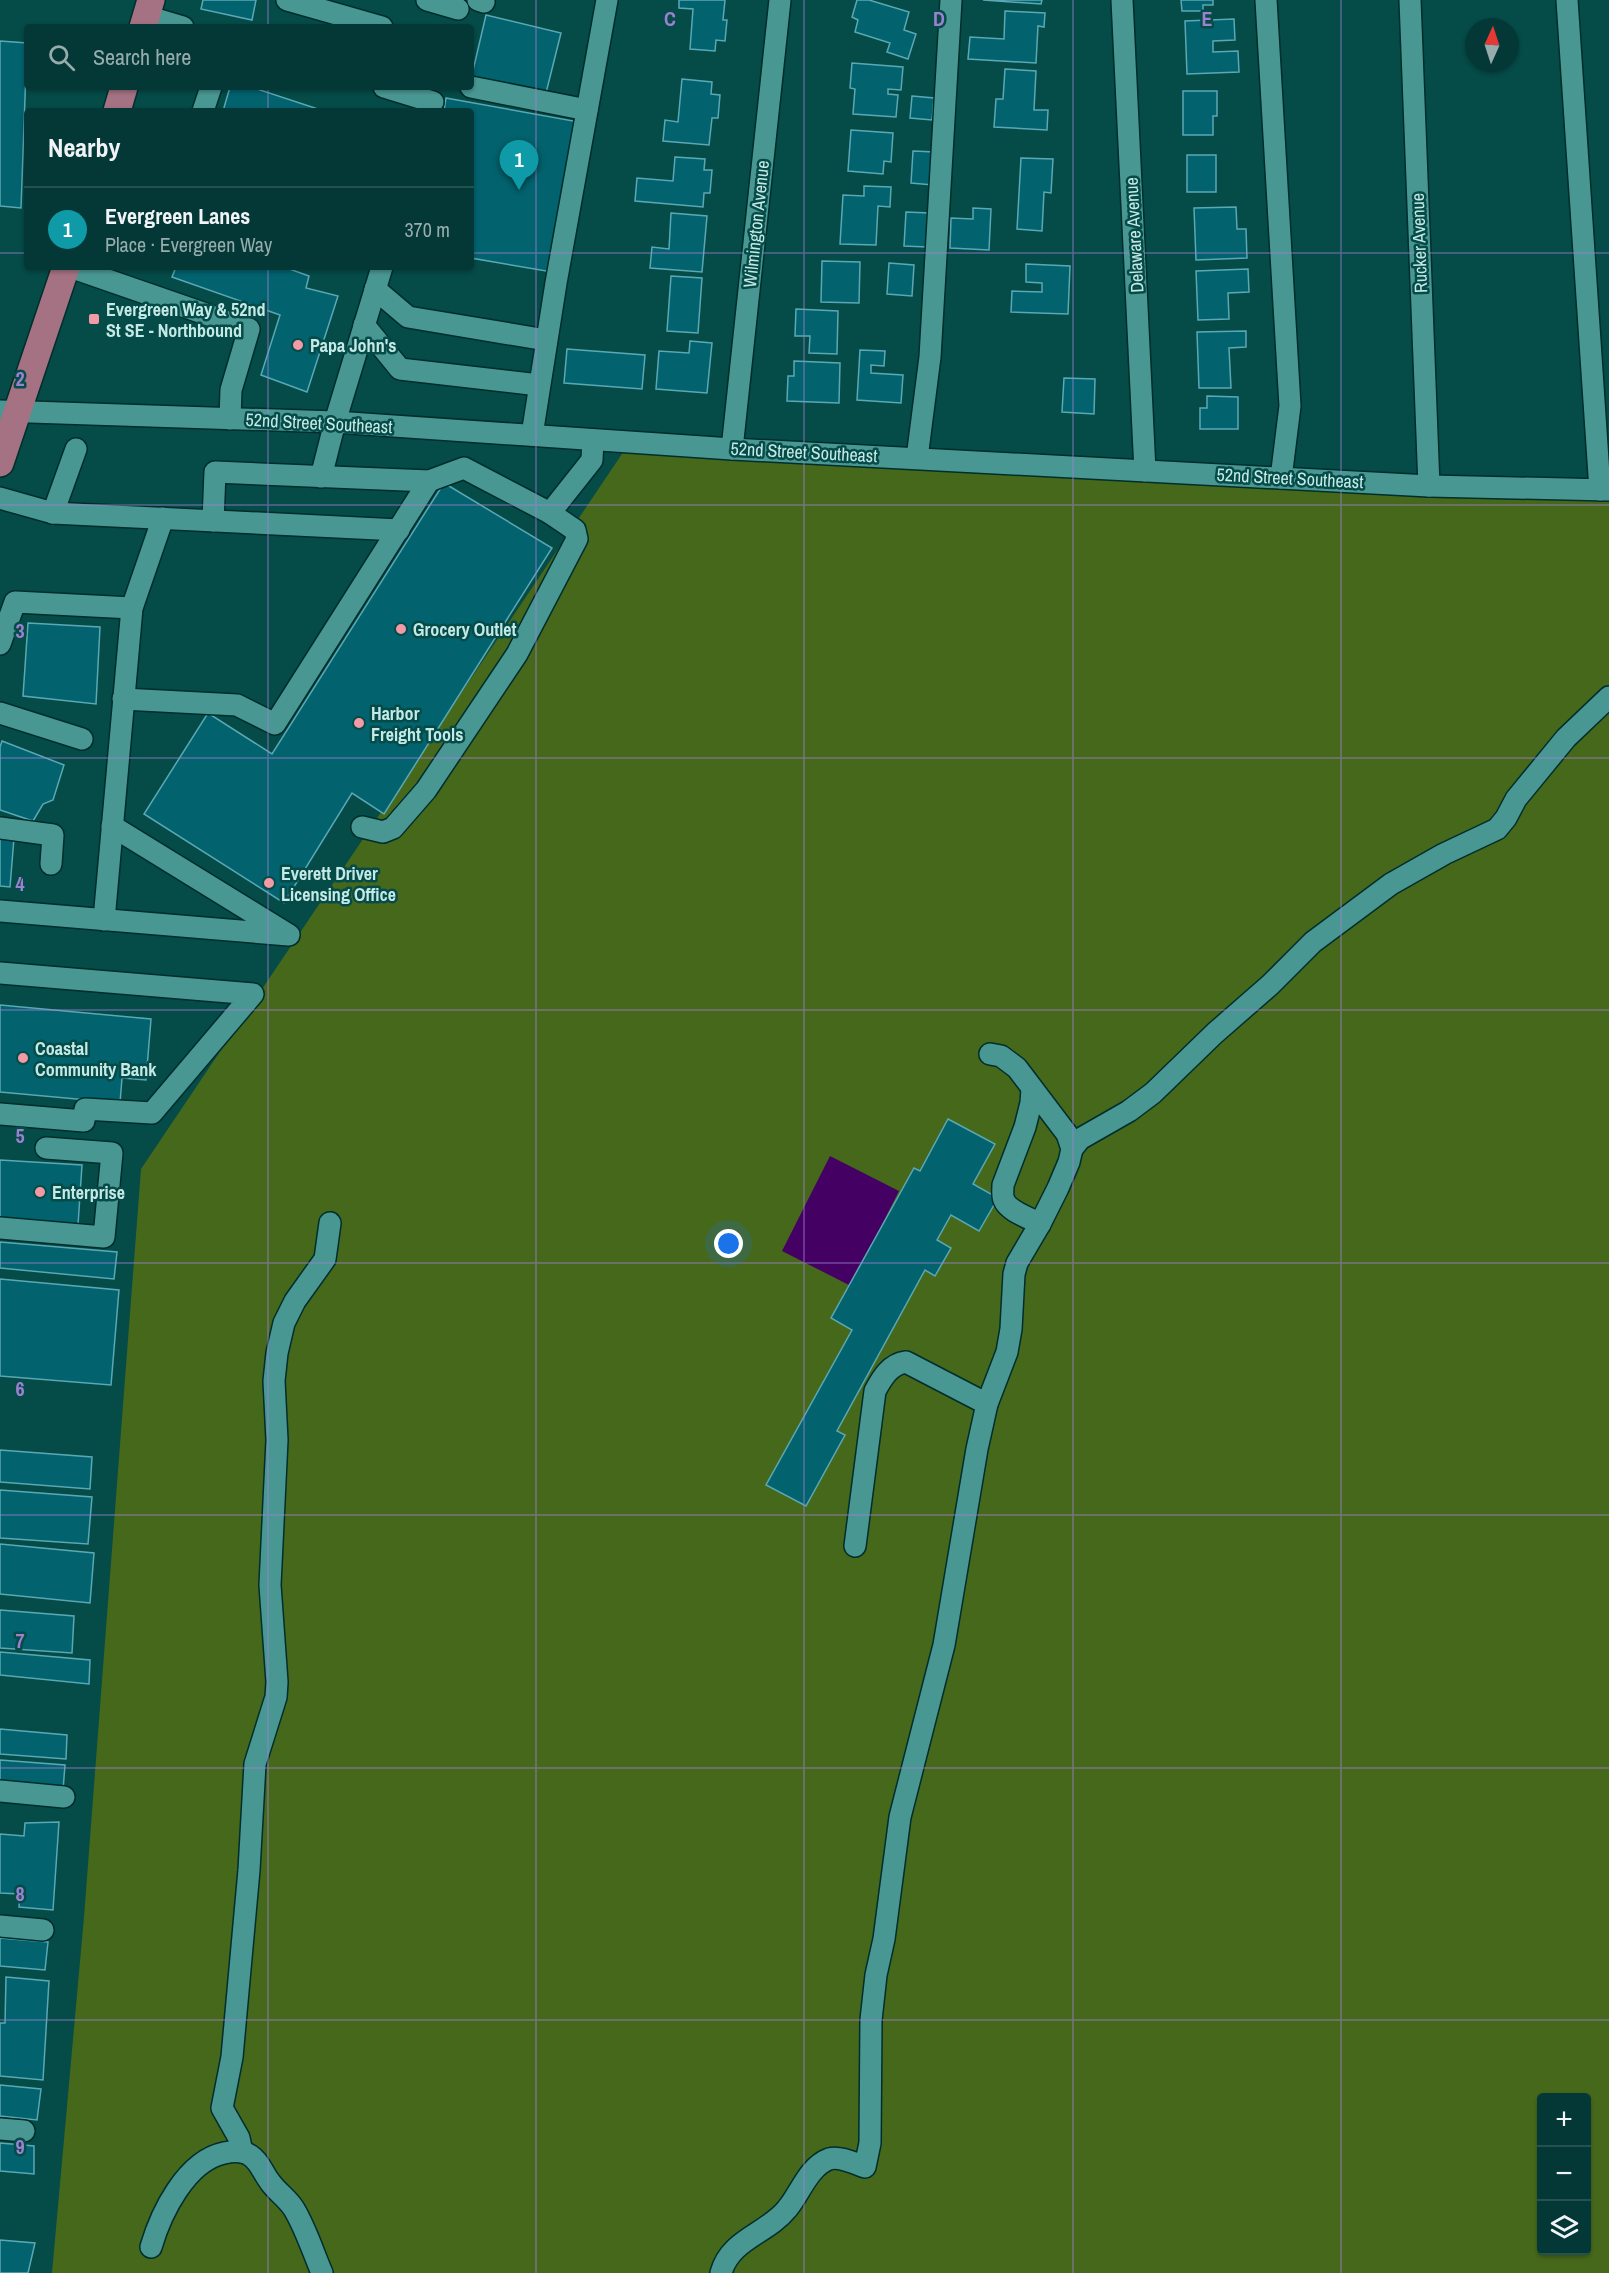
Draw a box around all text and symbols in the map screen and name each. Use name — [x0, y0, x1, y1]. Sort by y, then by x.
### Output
text: C — [664, 5, 676, 32]
text: D — [933, 5, 945, 32]
text: E — [1202, 5, 1213, 32]
north arrow — [1465, 18, 1519, 72]
search box — [24, 24, 474, 90]
icon: search — [45, 41, 78, 74]
text: Search here — [93, 42, 191, 72]
text: Nearby — [48, 130, 120, 165]
pin: 1 — [500, 140, 538, 190]
street label: Wilmington Avenue — [737, 159, 775, 289]
street label: Delaware Avenue — [1118, 177, 1150, 293]
street label: Rucker Avenue — [1405, 193, 1433, 293]
text: Evergreen Lanes — [105, 201, 250, 231]
text: 1 — [63, 216, 72, 243]
text: 370 m — [404, 216, 450, 243]
text: Place · Evergreen Way — [105, 231, 272, 258]
place label: Evergreen Way & 52nd St SE - Northbound — [106, 297, 265, 343]
marker: Evergreen Way & 52nd St SE - Northbound — [87, 312, 101, 326]
place label: Papa John's — [310, 333, 396, 358]
marker: Papa John's — [291, 338, 305, 352]
text: 2 — [15, 365, 25, 392]
street label: 52nd Street Southeast — [245, 407, 393, 439]
street label: 52nd Street Southeast — [730, 436, 878, 468]
street label: 52nd Street Southeast — [1216, 462, 1364, 494]
text: 3 — [15, 617, 25, 644]
place label: Grocery Outlet — [413, 617, 516, 642]
marker: Grocery Outlet — [394, 622, 408, 636]
place label: Harbor Freight Tools — [371, 701, 463, 747]
marker: Harbor Freight Tools — [352, 716, 366, 730]
place label: Everett Driver Licensing Office — [281, 861, 396, 907]
text: 4 — [15, 870, 25, 897]
marker: Everett Driver Licensing Office — [262, 876, 276, 890]
place label: Coastal Community Bank — [35, 1036, 157, 1082]
marker: Coastal Community Bank — [16, 1051, 30, 1065]
text: 5 — [15, 1122, 25, 1149]
place label: Enterprise — [52, 1180, 125, 1205]
marker: Enterprise — [33, 1185, 47, 1199]
your location — [714, 1229, 743, 1258]
text: 6 — [15, 1375, 25, 1402]
text: 7 — [15, 1627, 25, 1654]
text: 8 — [15, 1880, 25, 1907]
map controls — [1537, 2093, 1591, 2255]
button: + — [1537, 2093, 1591, 2147]
text: 9 — [15, 2133, 25, 2160]
button: − — [1537, 2147, 1591, 2201]
button: layers — [1537, 2201, 1591, 2255]

